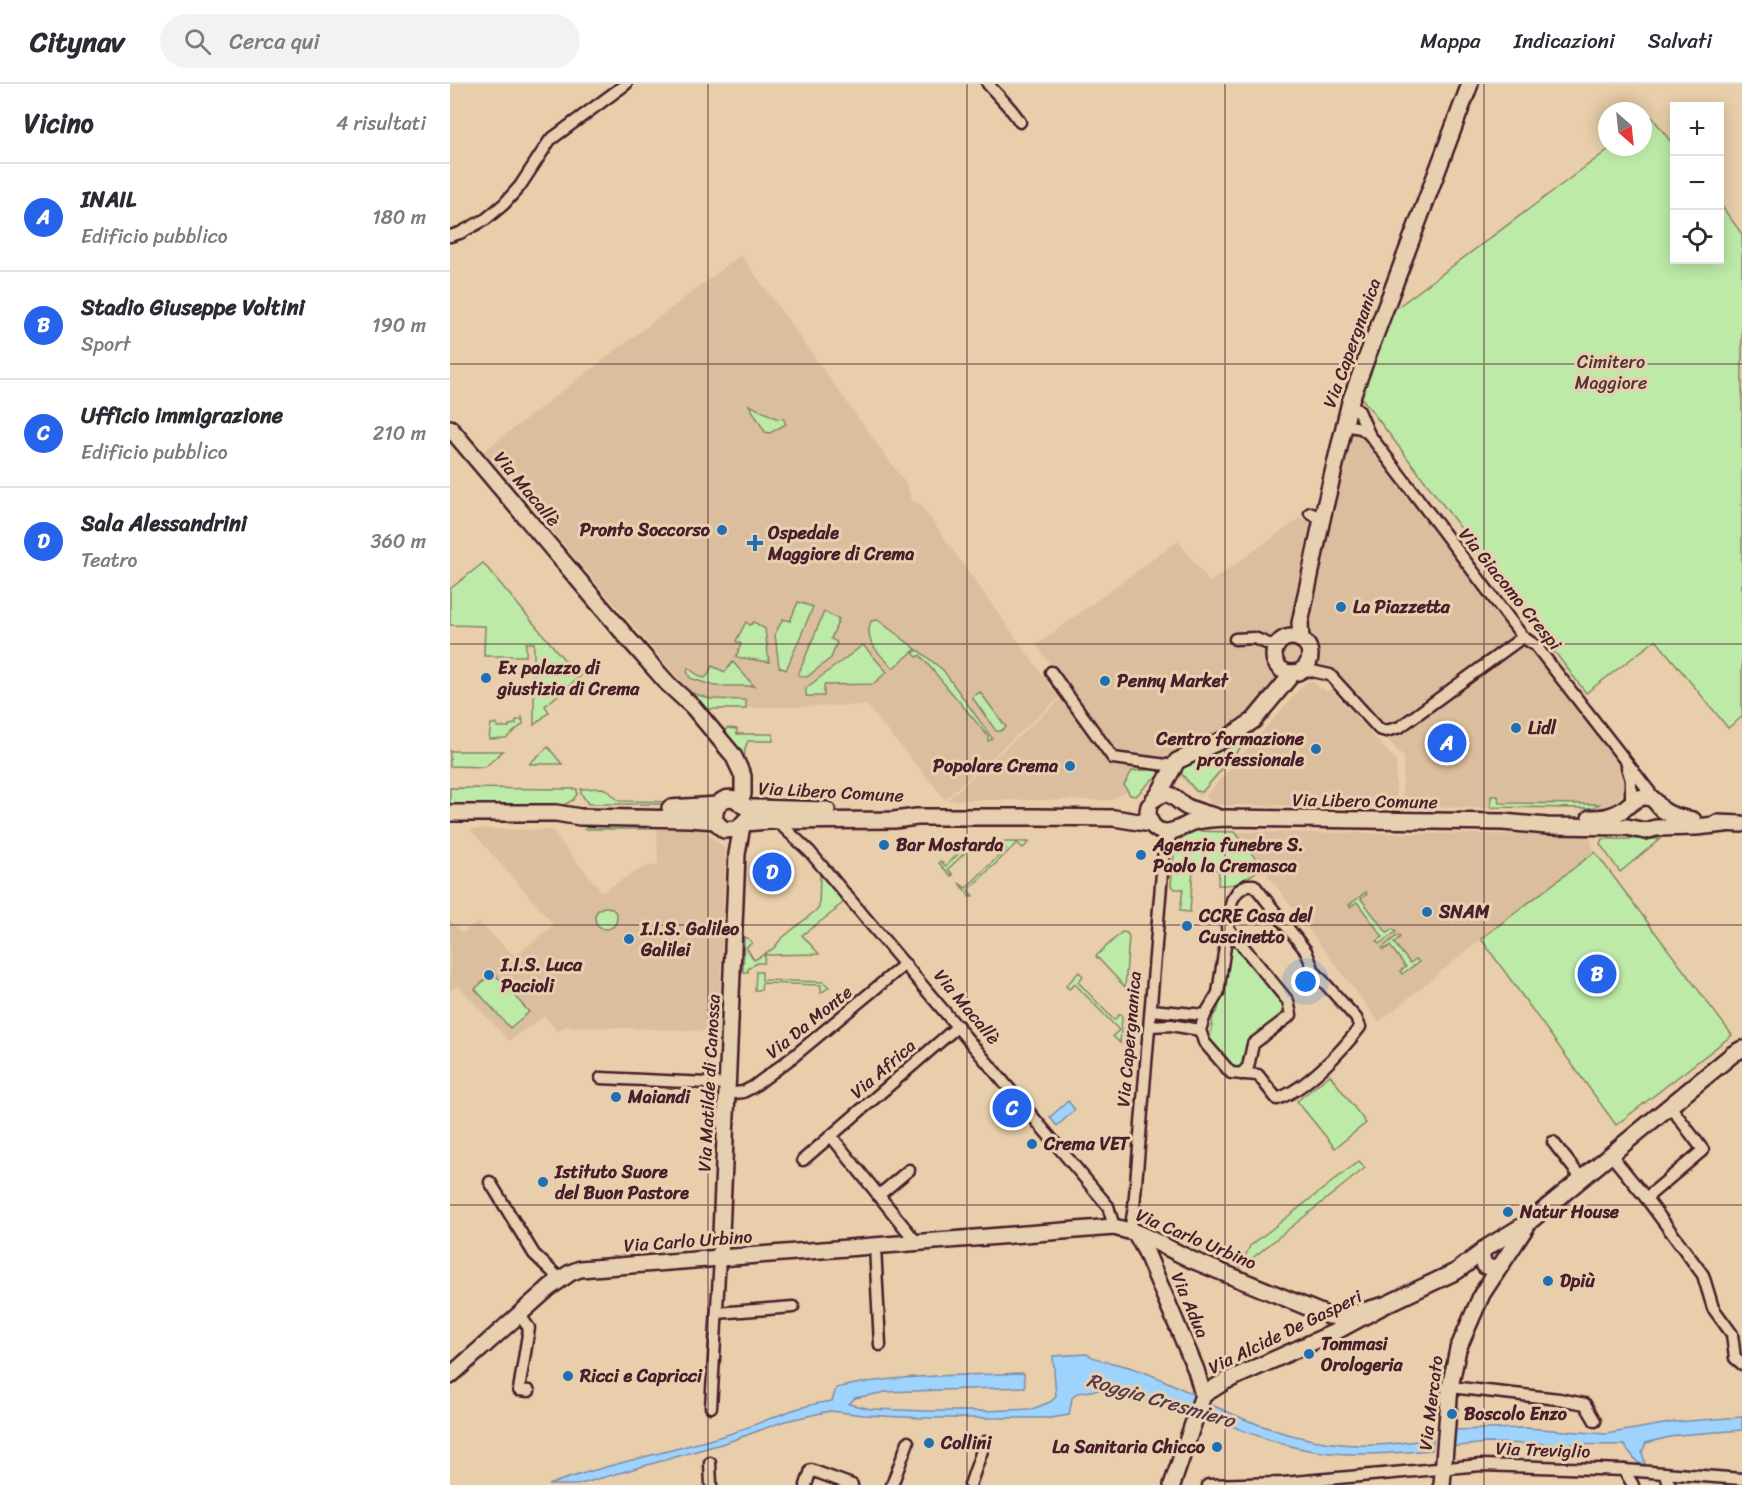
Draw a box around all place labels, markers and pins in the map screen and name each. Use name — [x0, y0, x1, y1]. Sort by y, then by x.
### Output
place label: Pronto Soccorso — [580, 514, 711, 546]
place label: Ospedale Maggiore di Crema — [767, 517, 914, 570]
marker: Pronto Soccorso — [715, 523, 729, 537]
marker: Ospedale Maggiore di Crema — [746, 534, 764, 552]
place label: La Piazzetta — [1353, 591, 1451, 623]
marker: La Piazzetta — [1334, 600, 1348, 614]
place label: Ex palazzo di giustizia di Crema — [496, 652, 640, 705]
place label: Penny Market — [1117, 665, 1230, 697]
marker: Ex palazzo di giustizia di Crema — [479, 671, 493, 685]
marker: Penny Market — [1098, 674, 1112, 688]
place label: Lidl — [1528, 712, 1557, 744]
pin: A — [1428, 720, 1466, 766]
marker: Lidl — [1509, 721, 1523, 735]
place label: Centro formazione professionale — [1155, 723, 1305, 776]
marker: Centro formazione professionale — [1309, 742, 1323, 756]
place label: Popolare Crema — [933, 750, 1059, 782]
marker: Popolare Crema — [1063, 759, 1077, 773]
place label: Bar Mostarda — [896, 829, 1003, 861]
place label: Agenzia funebre S. Paolo la Cremasca — [1152, 829, 1304, 882]
marker: Bar Mostarda — [877, 838, 891, 852]
marker: Agenzia funebre S. Paolo la Cremasca — [1134, 848, 1148, 862]
pin: D — [752, 850, 792, 894]
place label: SNAM — [1438, 896, 1490, 928]
place label: CCRE Casa del Cuscinetto — [1198, 900, 1313, 953]
marker: SNAM — [1420, 905, 1434, 919]
place label: I.I.S. Galileo Galilei — [640, 913, 740, 966]
marker: CCRE Casa del Cuscinetto — [1180, 919, 1194, 933]
marker: I.I.S. Galileo Galilei — [622, 932, 636, 946]
place label: I.I.S. Luca Pacioli — [500, 949, 583, 1002]
pin: B — [1578, 952, 1616, 996]
marker: I.I.S. Luca Pacioli — [482, 968, 496, 982]
place label: Maiandi — [627, 1081, 691, 1113]
pin: C — [992, 1086, 1032, 1130]
marker: Maiandi — [609, 1090, 623, 1104]
place label: Crema VET — [1043, 1128, 1131, 1160]
marker: Crema VET — [1025, 1137, 1039, 1151]
place label: Istituto Suore del Buon Pastore — [554, 1156, 689, 1209]
marker: Istituto Suore del Buon Pastore — [536, 1175, 550, 1189]
place label: Natur House — [1519, 1196, 1620, 1228]
marker: Natur House — [1501, 1205, 1515, 1219]
place label: Dpiù — [1560, 1265, 1595, 1297]
marker: Dpiù — [1541, 1274, 1555, 1288]
place label: Tommasi Orologeria — [1321, 1328, 1404, 1381]
marker: Tommasi Orologeria — [1302, 1347, 1316, 1361]
place label: Ricci e Capricci — [579, 1360, 703, 1392]
marker: Ricci e Capricci — [561, 1369, 575, 1383]
place label: Boscolo Enzo — [1464, 1398, 1568, 1430]
marker: Boscolo Enzo — [1445, 1407, 1459, 1421]
place label: Collini — [940, 1427, 992, 1459]
place label: La Sanitaria Chicco — [1052, 1431, 1206, 1463]
marker: Collini — [922, 1436, 936, 1450]
marker: La Sanitaria Chicco — [1210, 1440, 1224, 1454]

